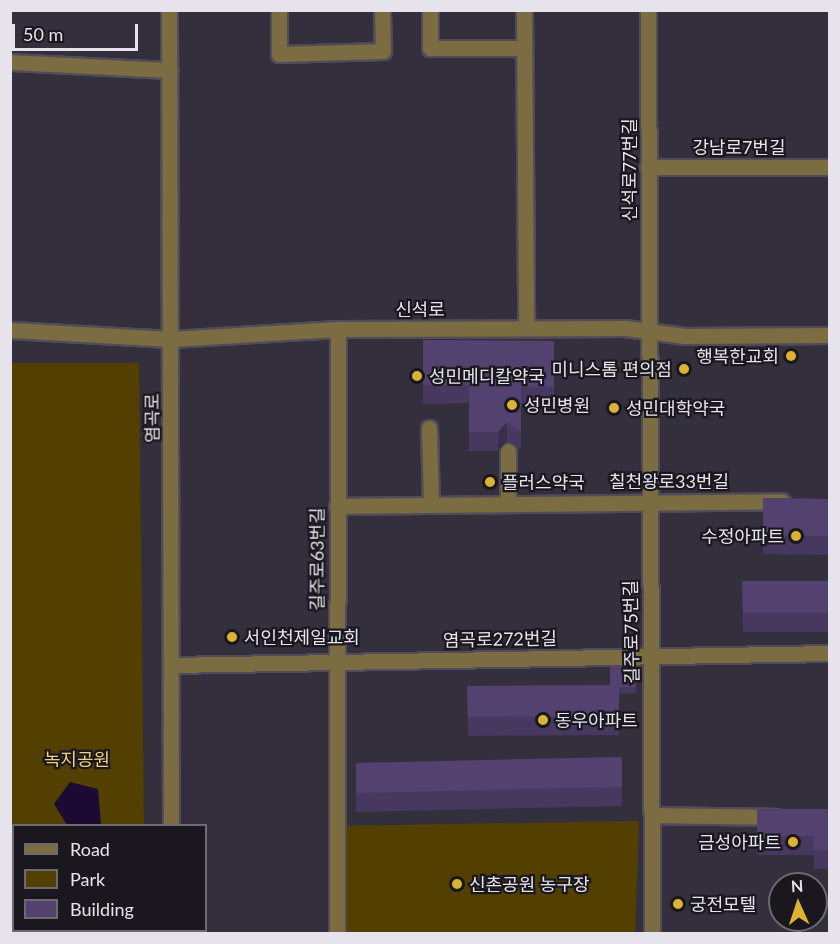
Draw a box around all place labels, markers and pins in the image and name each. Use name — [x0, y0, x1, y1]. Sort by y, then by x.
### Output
place label: 행복한교회 — [696, 345, 779, 367]
marker: 행복한교회 — [784, 349, 798, 363]
place label: 미니스톰 편의점 — [551, 358, 672, 380]
marker: 미니스톰 편의점 — [677, 362, 691, 376]
place label: 성민메디칼약국 — [429, 365, 545, 387]
marker: 성민메디칼약국 — [410, 369, 424, 383]
place label: 성민병원 — [524, 394, 590, 416]
place label: 성민대학약국 — [626, 397, 725, 419]
marker: 성민병원 — [505, 398, 519, 412]
marker: 성민대학약국 — [607, 401, 621, 415]
place label: 플러스약국 — [502, 471, 585, 493]
marker: 플러스약국 — [483, 475, 497, 489]
place label: 수정아파트 — [701, 525, 784, 547]
marker: 수정아파트 — [789, 529, 803, 543]
place label: 서인천제일교회 — [244, 626, 360, 648]
marker: 서인천제일교회 — [225, 630, 239, 644]
place label: 동우아파트 — [555, 709, 638, 731]
marker: 동우아파트 — [536, 713, 550, 727]
place label: 금성아파트 — [698, 831, 781, 853]
marker: 금성아파트 — [786, 835, 800, 849]
place label: 신촌공원 농구장 — [469, 873, 590, 895]
marker: 신촌공원 농구장 — [450, 877, 464, 891]
place label: 궁전모텔 — [690, 893, 756, 915]
marker: 궁전모텔 — [671, 897, 685, 911]

